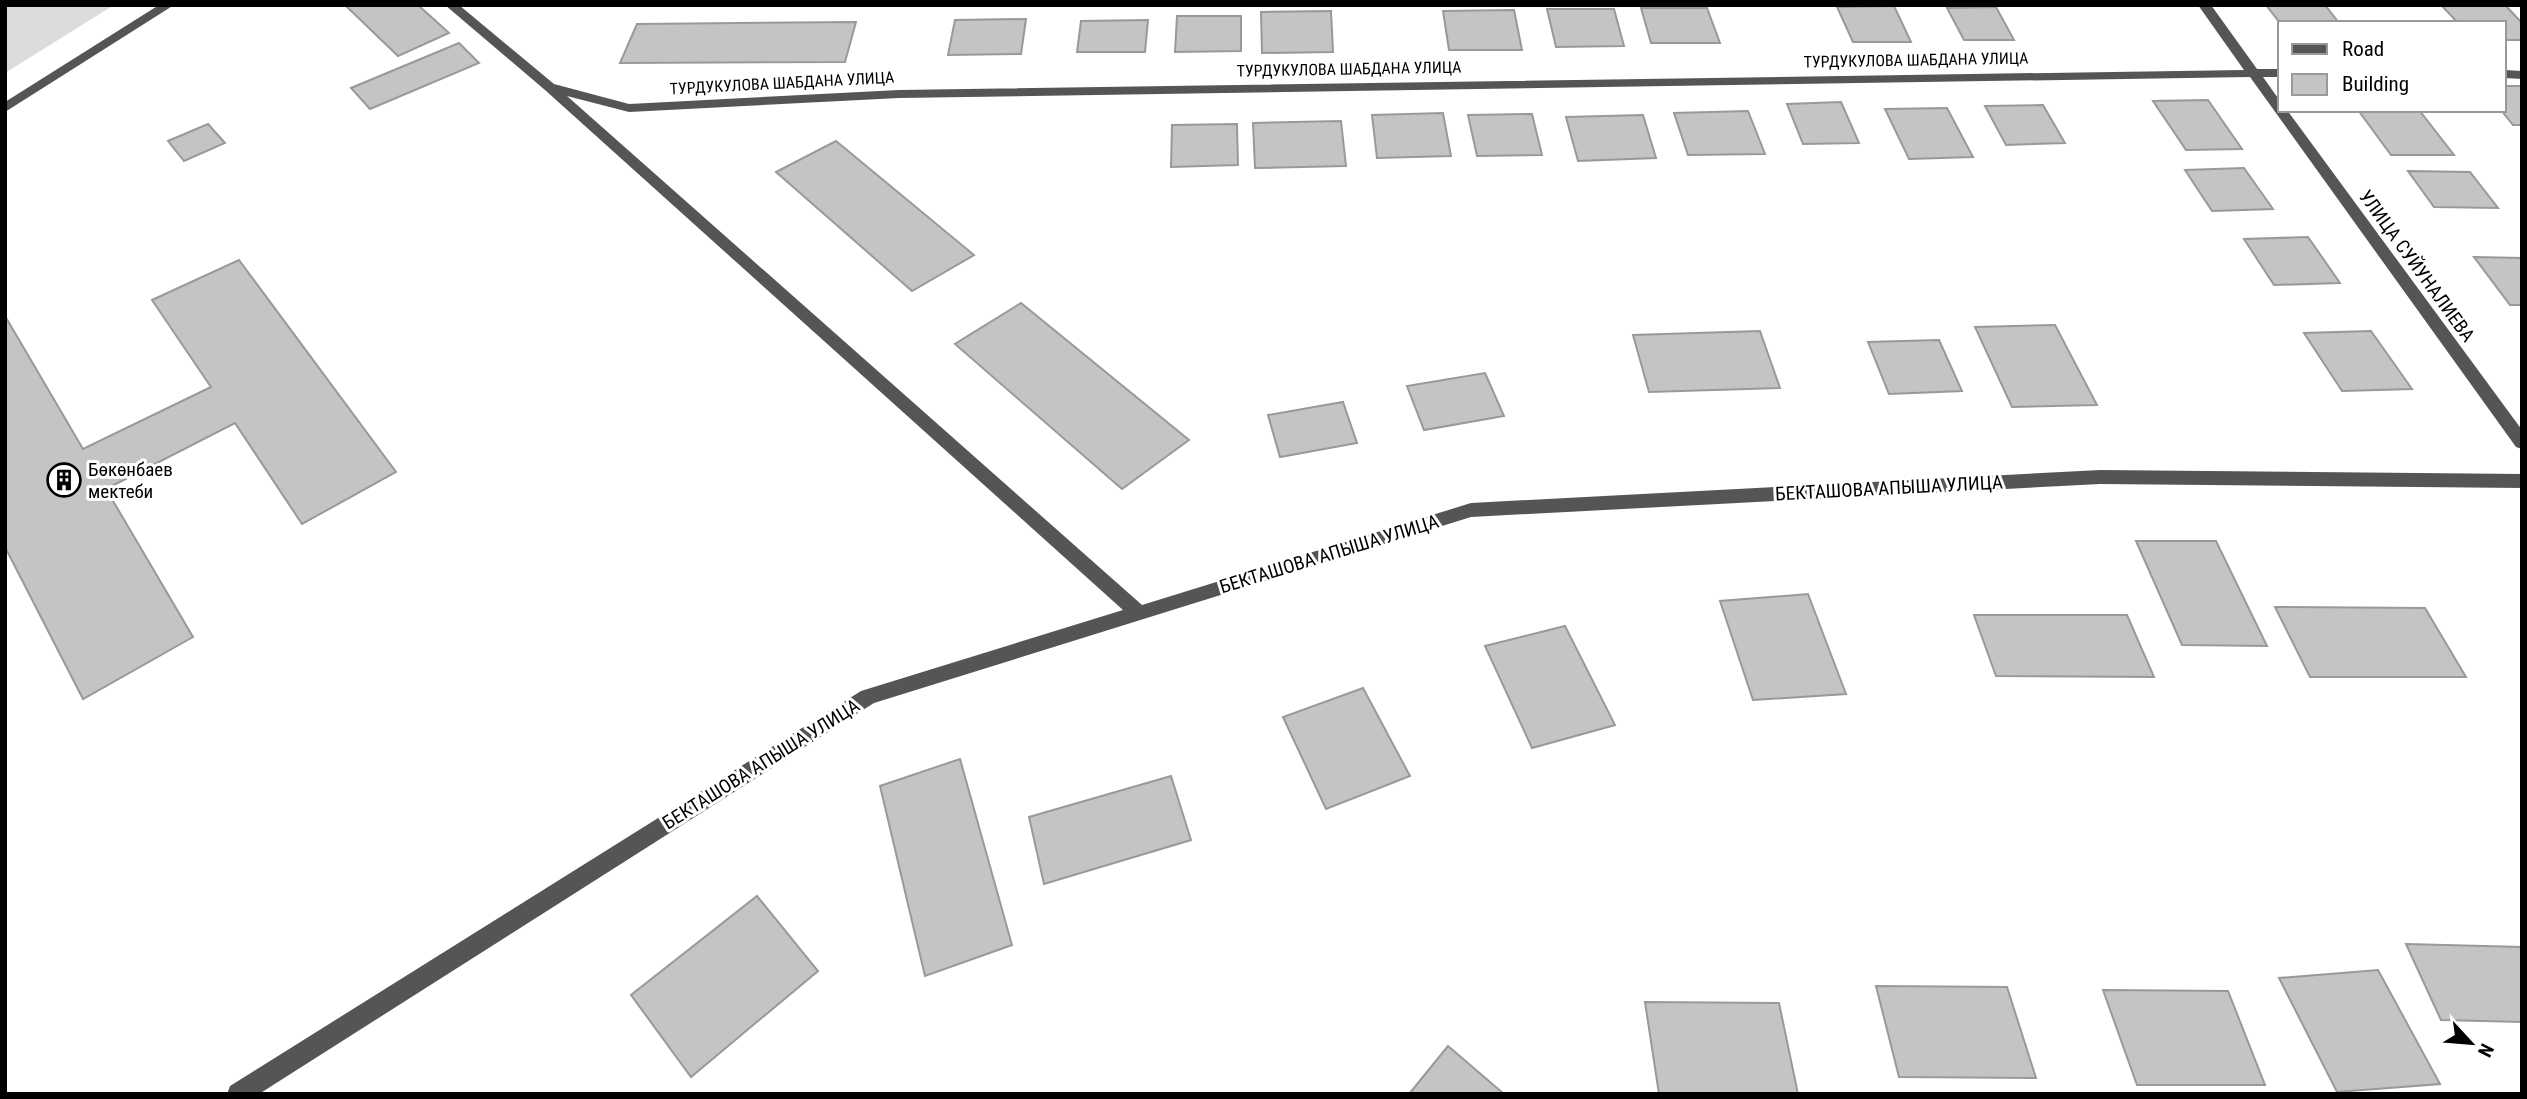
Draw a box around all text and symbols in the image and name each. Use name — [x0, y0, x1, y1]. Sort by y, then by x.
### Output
legend — [2278, 21, 2506, 112]
text: Road — [2342, 37, 2384, 61]
street label: ТУРДУКУЛОВА ШАБДАНА УЛИЦА — [1803, 49, 2029, 71]
street label: ТУРДУКУЛОВА ШАБДАНА УЛИЦА — [1236, 58, 1462, 80]
street label: ТУРДУКУЛОВА ШАБДАНА УЛИЦА — [669, 68, 895, 98]
text: Building — [2342, 72, 2409, 96]
street label: УЛИЦА СУЙУНАЛИЕВА — [2354, 186, 2480, 346]
place label: Бөкөнбаев мектеби — [88, 458, 173, 503]
building icon: Бөкөнбаев мектеби — [45, 461, 83, 499]
street label: БЕКТАШОВА АПЫША УЛИЦА — [1775, 471, 2003, 505]
street label: БЕКТАШОВА АПЫША УЛИЦА — [1217, 510, 1441, 598]
street label: БЕКТАШОВА АПЫША УЛИЦА — [658, 694, 864, 834]
north arrow — [2436, 1008, 2506, 1078]
text: N — [2473, 1040, 2499, 1061]

